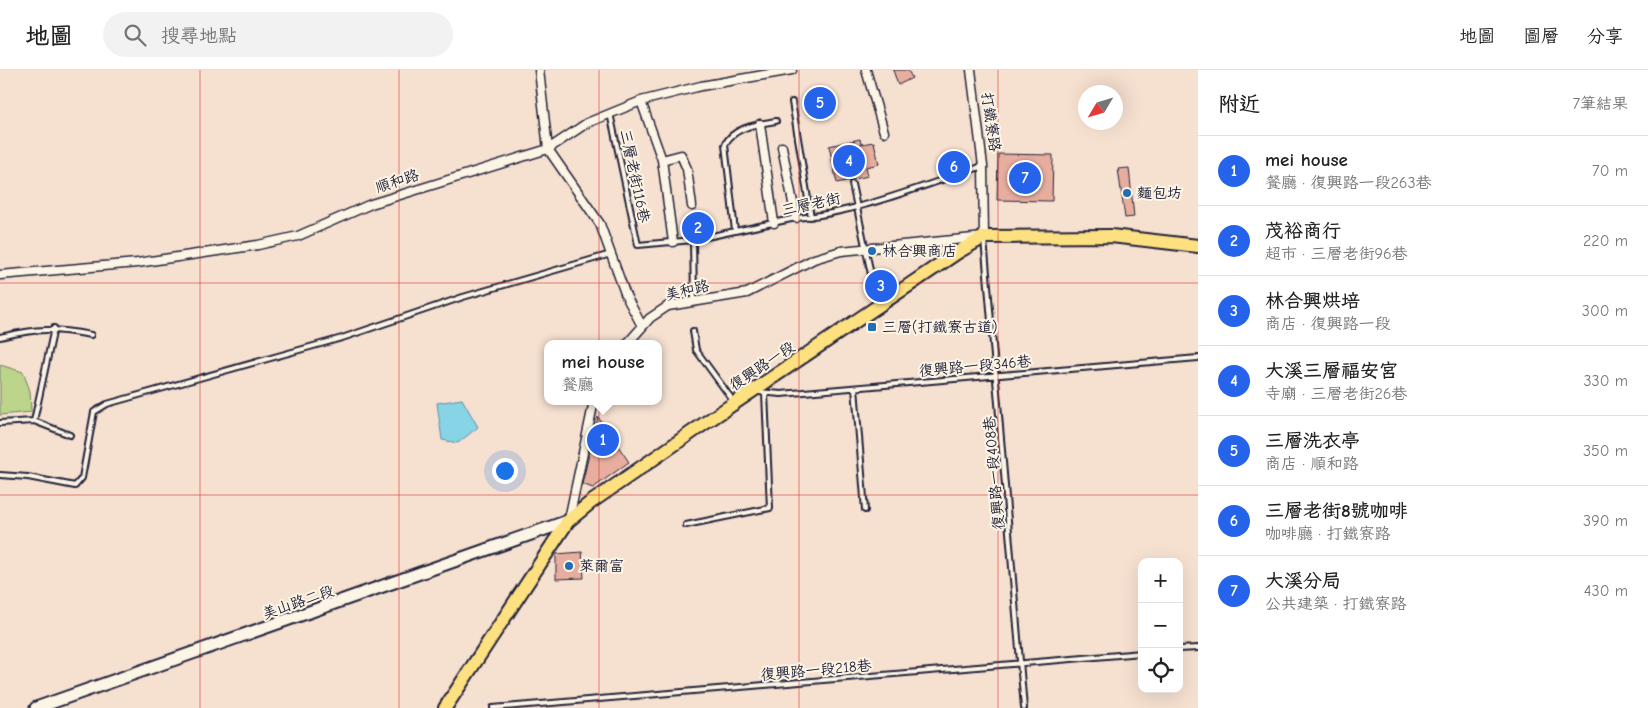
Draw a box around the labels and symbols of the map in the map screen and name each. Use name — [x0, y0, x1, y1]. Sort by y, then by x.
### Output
pin: 5 — [804, 84, 836, 122]
north arrow — [1078, 85, 1123, 130]
street label: 打鐵寮路 — [978, 91, 1004, 153]
street label: 三層老街116巷 — [616, 128, 654, 224]
pin: 4 — [833, 142, 865, 180]
pin: 6 — [938, 148, 970, 186]
pin: 7 — [1009, 159, 1041, 197]
street label: 順和路 — [373, 165, 421, 197]
place label: 麵包坊 — [1137, 184, 1182, 202]
marker: 麵包坊 — [1121, 187, 1133, 199]
street label: 三層老街 — [780, 189, 842, 219]
pin: 2 — [682, 209, 714, 247]
place label: 林合興商店 — [882, 242, 957, 260]
marker: 林合興商店 — [866, 245, 878, 257]
pin: 3 — [865, 267, 897, 305]
street label: 美和路 — [663, 276, 711, 304]
place label: 三層(打鐵寮古道) — [882, 318, 997, 336]
marker: 三層(打鐵寮古道) — [866, 321, 878, 333]
street label: 復興路一段 — [726, 338, 798, 394]
street label: 復興路一段346巷 — [918, 352, 1032, 380]
street label: 復興路一段408巷 — [980, 415, 1008, 531]
pin: 1 — [587, 421, 619, 459]
your location — [492, 458, 518, 484]
place label: 萊爾富 — [579, 557, 624, 575]
marker: 萊爾富 — [563, 560, 575, 572]
street label: 美山路二段 — [260, 581, 336, 623]
street label: 復興路一段218巷 — [760, 656, 872, 684]

